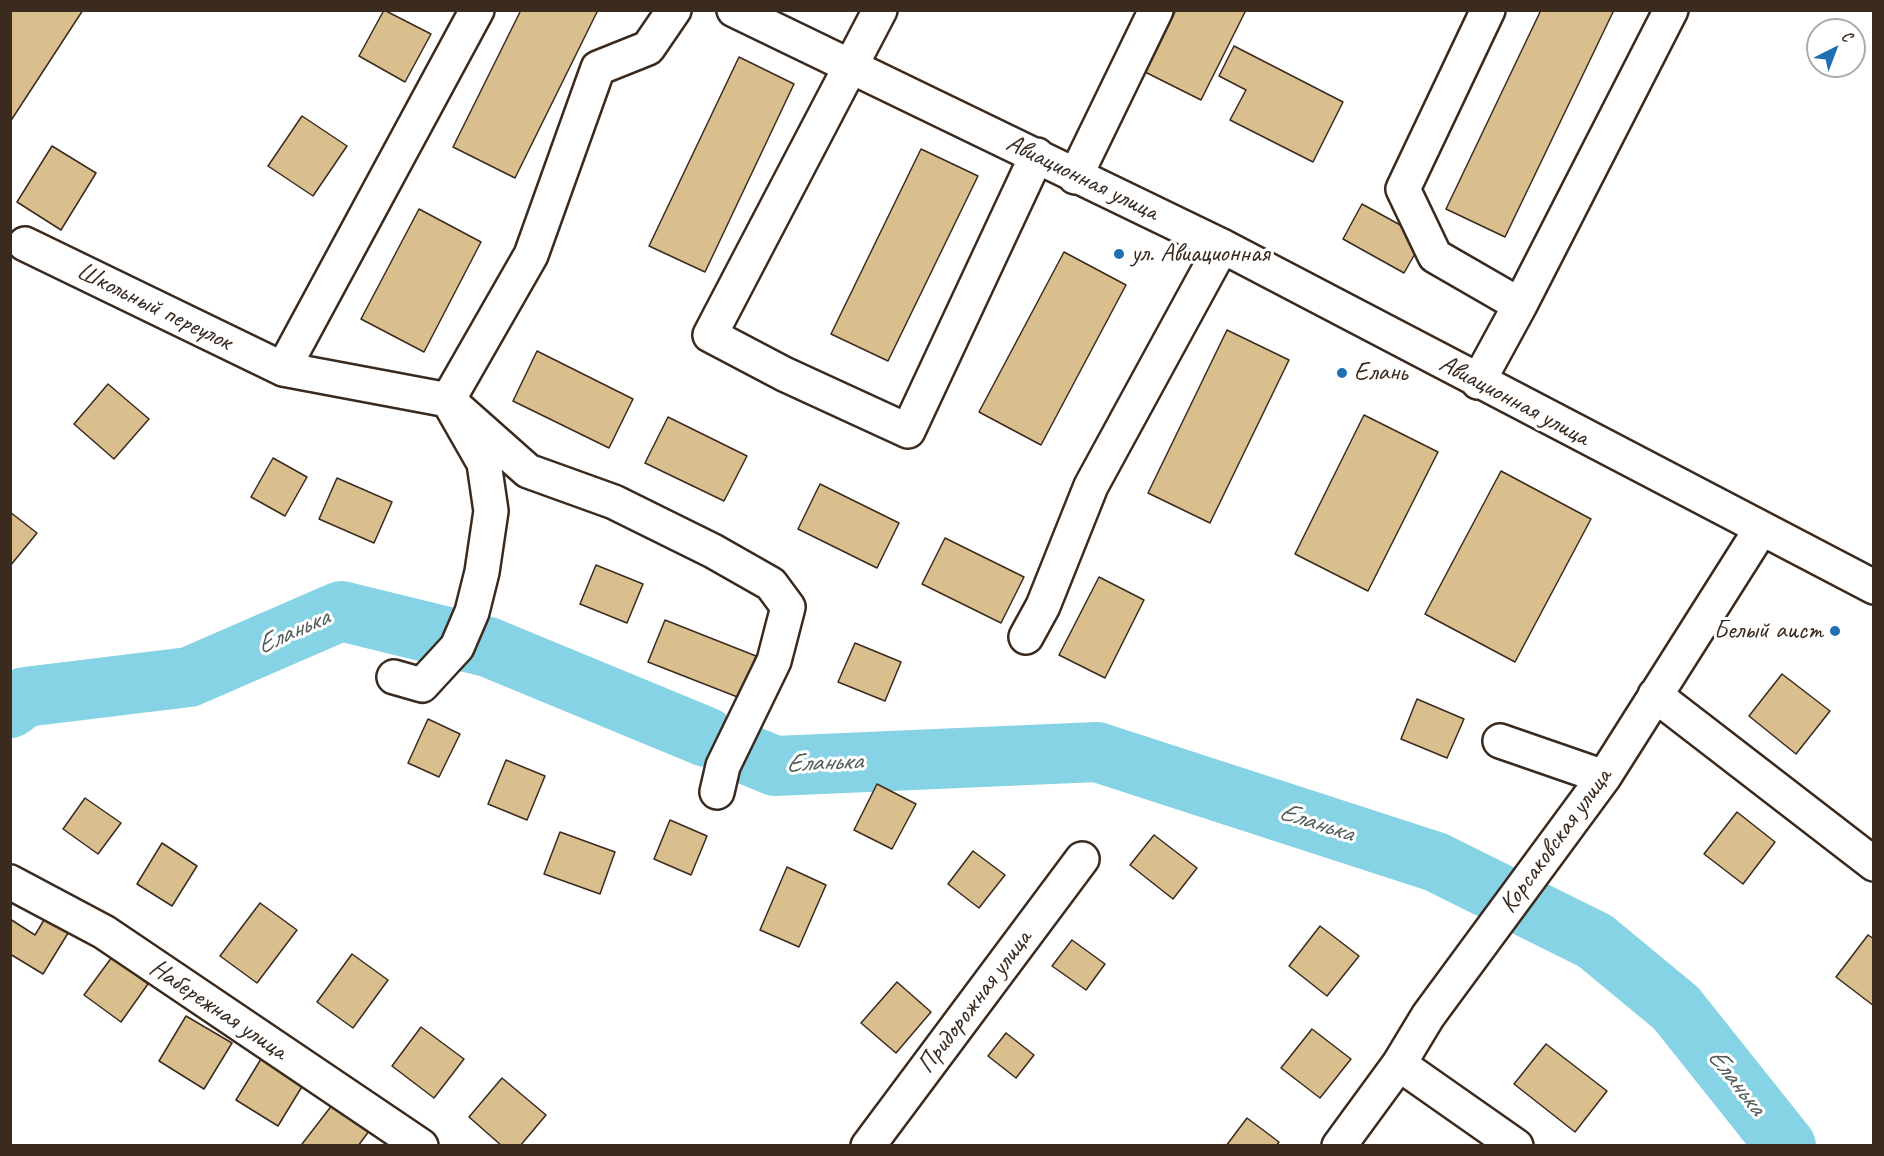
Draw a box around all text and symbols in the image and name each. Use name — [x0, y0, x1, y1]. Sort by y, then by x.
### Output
north arrow — [1806, 18, 1866, 78]
text: С — [1837, 26, 1856, 46]
street label: Авиационная улица — [1001, 128, 1163, 228]
place label: ул. Авиационная — [1131, 238, 1269, 270]
marker: ул. Авиационная — [1112, 247, 1126, 261]
street label: Школьный переулок — [71, 256, 237, 358]
street label: Авиационная улица — [1434, 348, 1594, 454]
place label: Елань — [1354, 357, 1407, 389]
marker: Елань — [1335, 366, 1349, 380]
water label: Еланька — [252, 602, 334, 662]
place label: Белый аист — [1713, 615, 1823, 647]
marker: Белый аист — [1828, 624, 1842, 638]
water label: Еланька — [785, 745, 863, 781]
street label: Корсаковская улица — [1493, 763, 1619, 919]
water label: Еланька — [1275, 796, 1357, 850]
street label: Придорожная улица — [911, 924, 1039, 1080]
street label: Набережная улица — [143, 953, 293, 1067]
water label: Еланька — [1700, 1042, 1772, 1122]

